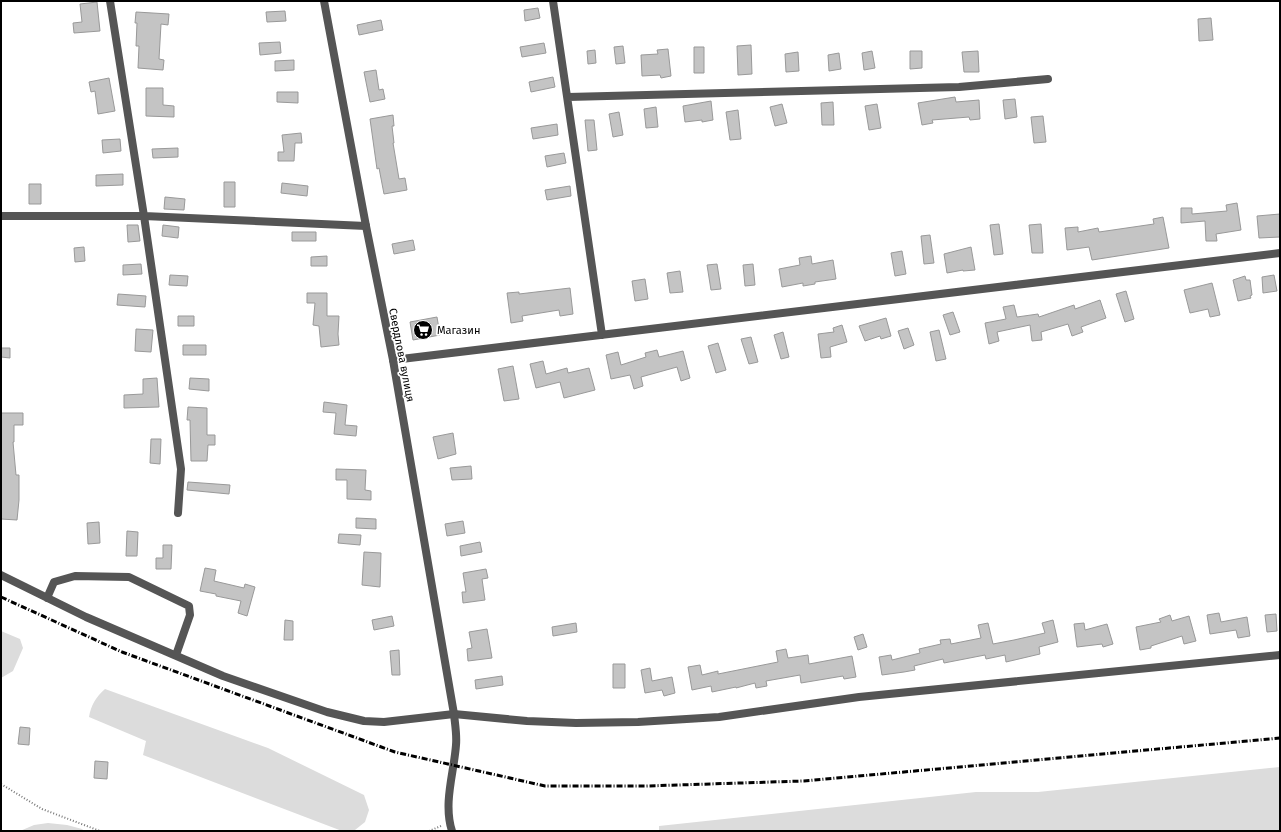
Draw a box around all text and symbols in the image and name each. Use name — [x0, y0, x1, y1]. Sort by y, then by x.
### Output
street label: Свердлова вулиця — [386, 307, 417, 403]
supermarket icon: Mагазин — [412, 319, 434, 341]
place label: Mагазин — [437, 324, 480, 337]

